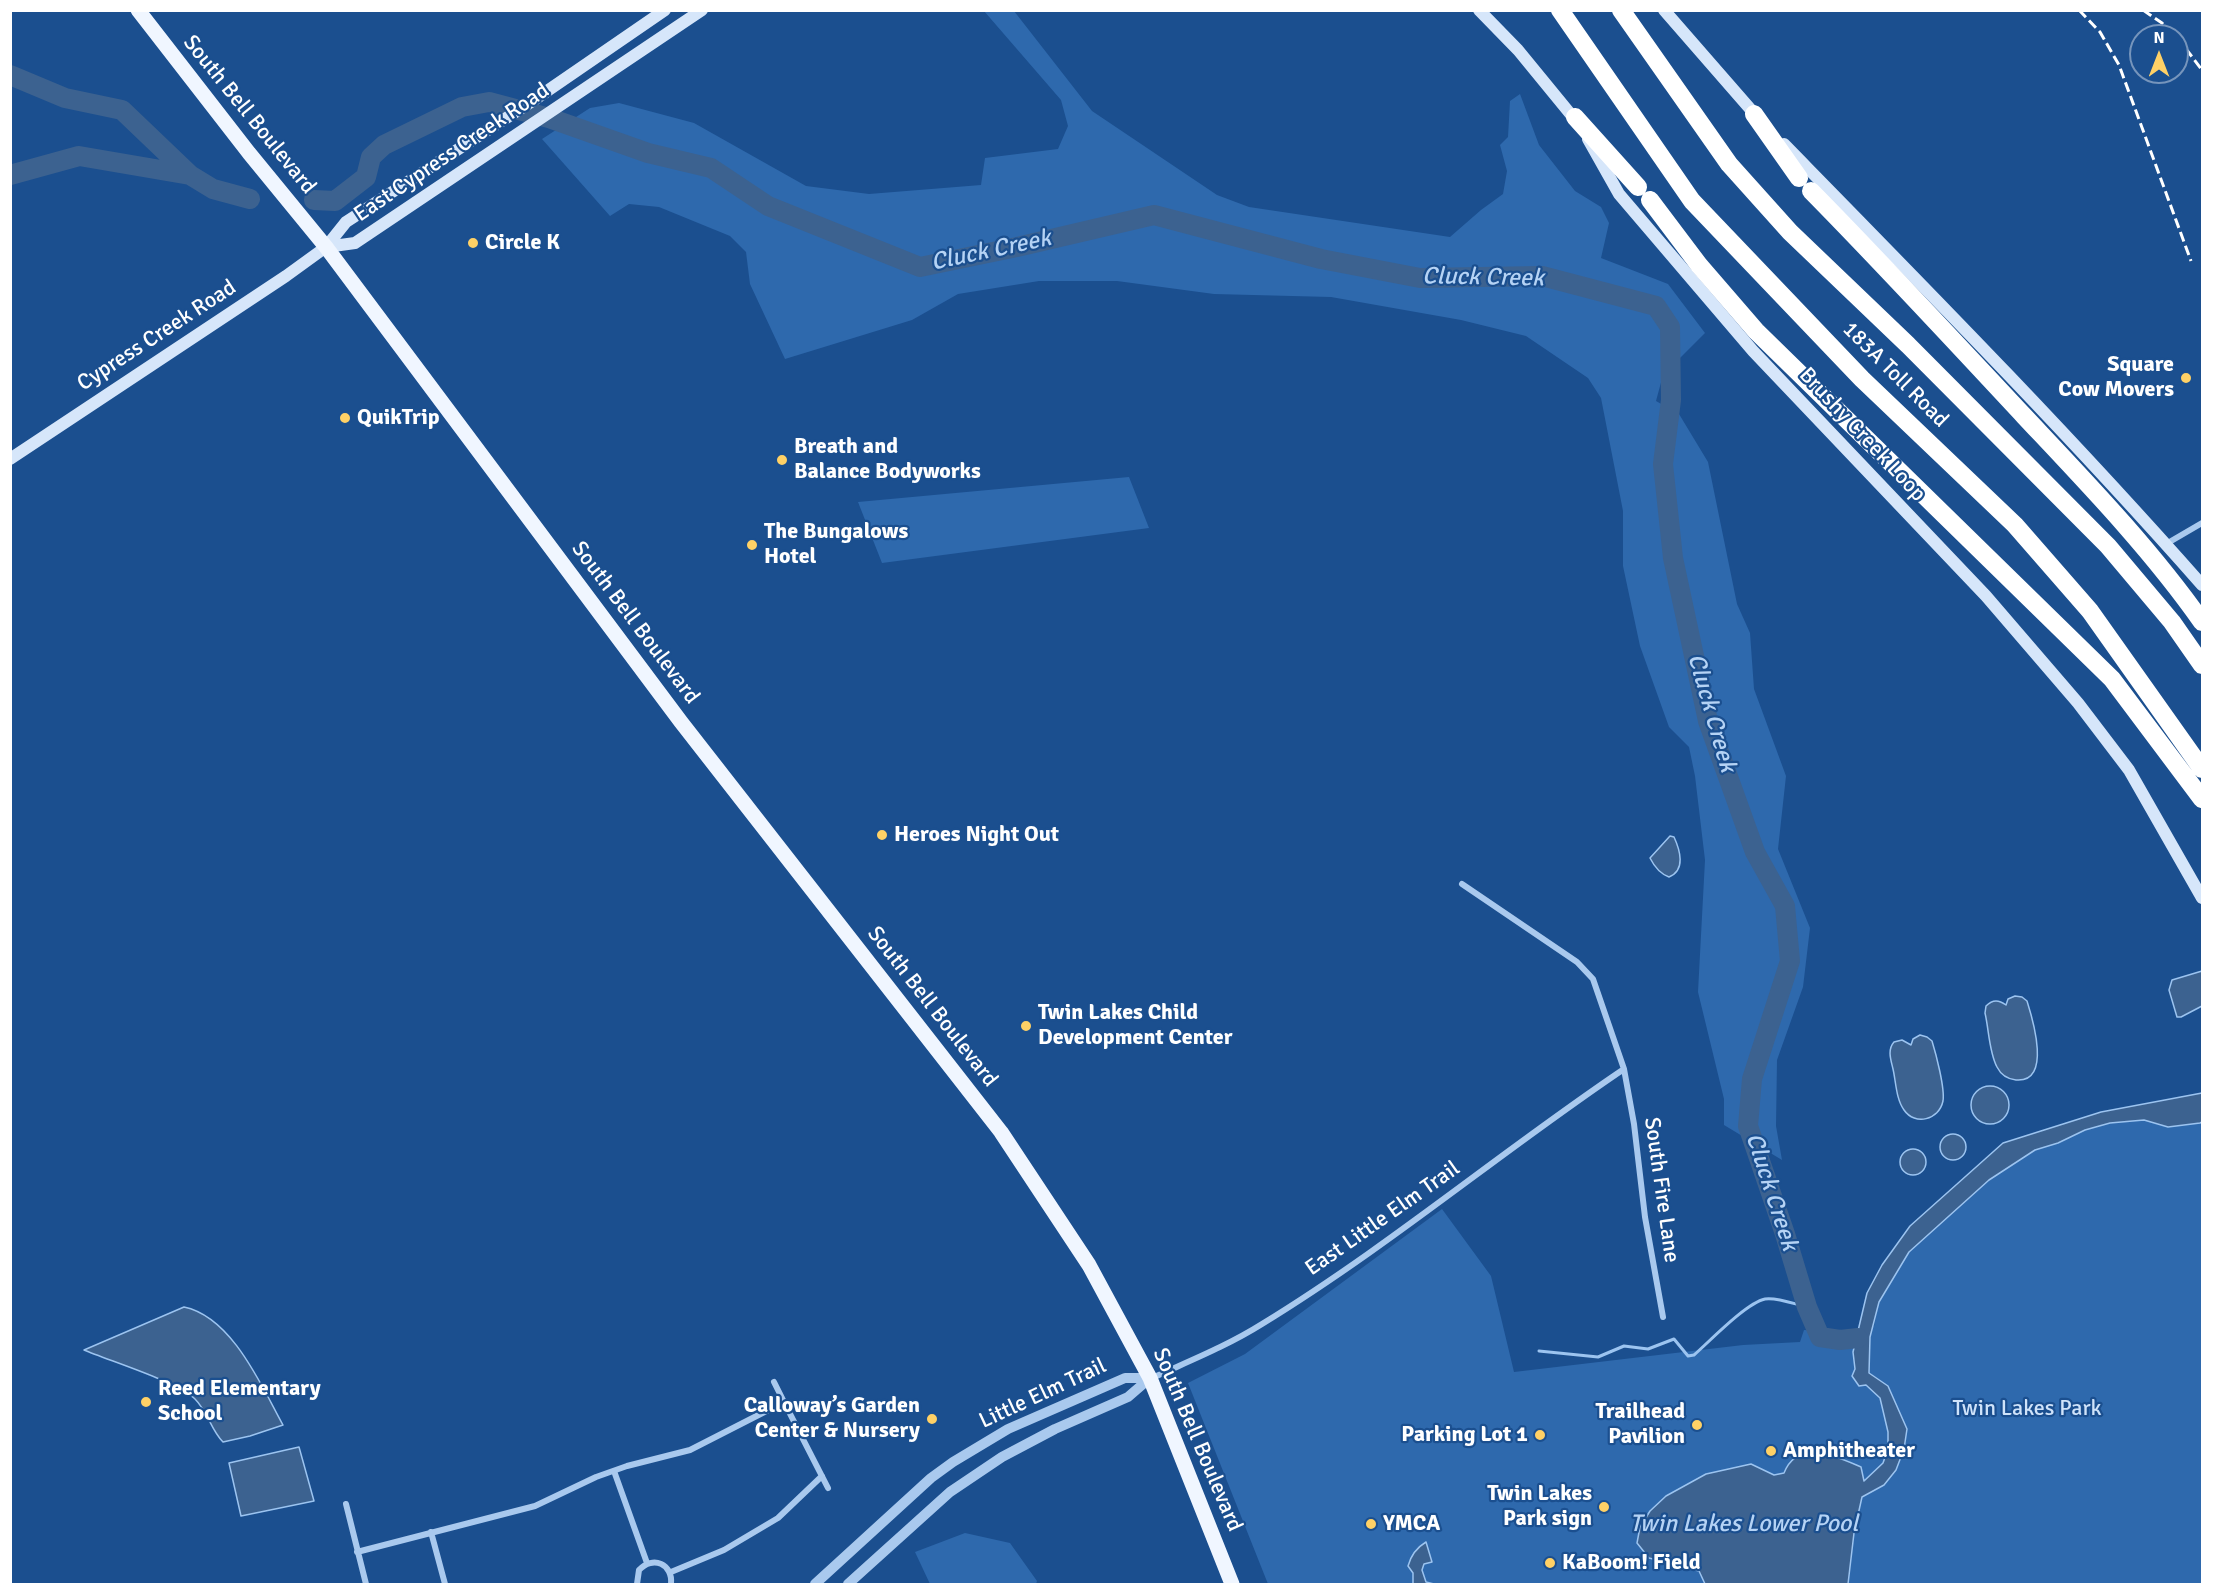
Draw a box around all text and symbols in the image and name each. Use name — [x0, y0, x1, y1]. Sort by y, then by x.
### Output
north arrow — [2129, 24, 2189, 84]
text: N — [2153, 28, 2165, 48]
street label: South Bell Boulevard — [177, 30, 321, 200]
street label: East Cypress Creek Road — [349, 78, 555, 228]
water label: Cluck Creek — [928, 224, 1054, 278]
place label: Circle K — [485, 230, 560, 256]
marker: Circle K — [466, 236, 480, 250]
water label: Cluck Creek — [1422, 263, 1544, 293]
street label: Cypress Creek Road — [73, 275, 241, 397]
street label: 183A Toll Road — [1837, 317, 1953, 433]
place label: Square Cow Movers — [2058, 352, 2174, 404]
street label: Brushy Creek Loop — [1793, 362, 1931, 508]
marker: Square Cow Movers — [2179, 371, 2193, 385]
place label: QuikTrip — [357, 405, 440, 431]
marker: QuikTrip — [338, 411, 352, 425]
place label: Breath and Balance Bodyworks — [794, 434, 981, 486]
marker: Breath and Balance Bodyworks — [775, 453, 789, 467]
place label: The Bungalows Hotel — [764, 519, 908, 570]
street label: South Bell Boulevard — [565, 537, 705, 709]
marker: The Bungalows Hotel — [745, 538, 759, 552]
water label: Cluck Creek — [1680, 650, 1742, 776]
place label: Heroes Night Out — [894, 822, 1059, 848]
marker: Heroes Night Out — [875, 828, 889, 842]
street label: South Bell Boulevard — [861, 921, 1003, 1093]
place label: Twin Lakes Child Development Center — [1038, 1000, 1232, 1052]
marker: Twin Lakes Child Development Center — [1019, 1019, 1033, 1033]
street label: South Fire Lane — [1638, 1116, 1684, 1264]
water label: Cluck Creek — [1738, 1130, 1804, 1254]
street label: East Little Elm Trail — [1301, 1156, 1465, 1282]
street label: South Bell Boulevard — [1146, 1344, 1248, 1536]
street label: Little Elm Trail — [975, 1353, 1111, 1435]
place label: Reed Elementary School — [158, 1376, 321, 1428]
place label: Calloway’s Garden Center & Nursery — [744, 1393, 920, 1444]
marker: Reed Elementary School — [139, 1395, 153, 1409]
park label: Twin Lakes Park — [1952, 1396, 2102, 1422]
place label: Trailhead Pavilion — [1596, 1399, 1685, 1450]
marker: Calloway’s Garden Center & Nursery — [925, 1412, 939, 1426]
marker: Trailhead Pavilion — [1690, 1418, 1704, 1432]
place label: Parking Lot 1 — [1401, 1422, 1528, 1448]
marker: Parking Lot 1 — [1533, 1428, 1547, 1442]
place label: Amphitheater — [1783, 1438, 1915, 1464]
marker: Amphitheater — [1764, 1444, 1778, 1458]
place label: Twin Lakes Park sign — [1487, 1481, 1592, 1532]
marker: Twin Lakes Park sign — [1597, 1500, 1611, 1514]
place label: YMCA — [1383, 1511, 1440, 1537]
water label: Twin Lakes Lower Pool — [1630, 1511, 1858, 1539]
marker: YMCA — [1364, 1517, 1378, 1531]
place label: KaBoom! Field — [1562, 1550, 1701, 1576]
marker: KaBoom! Field — [1543, 1556, 1557, 1570]

